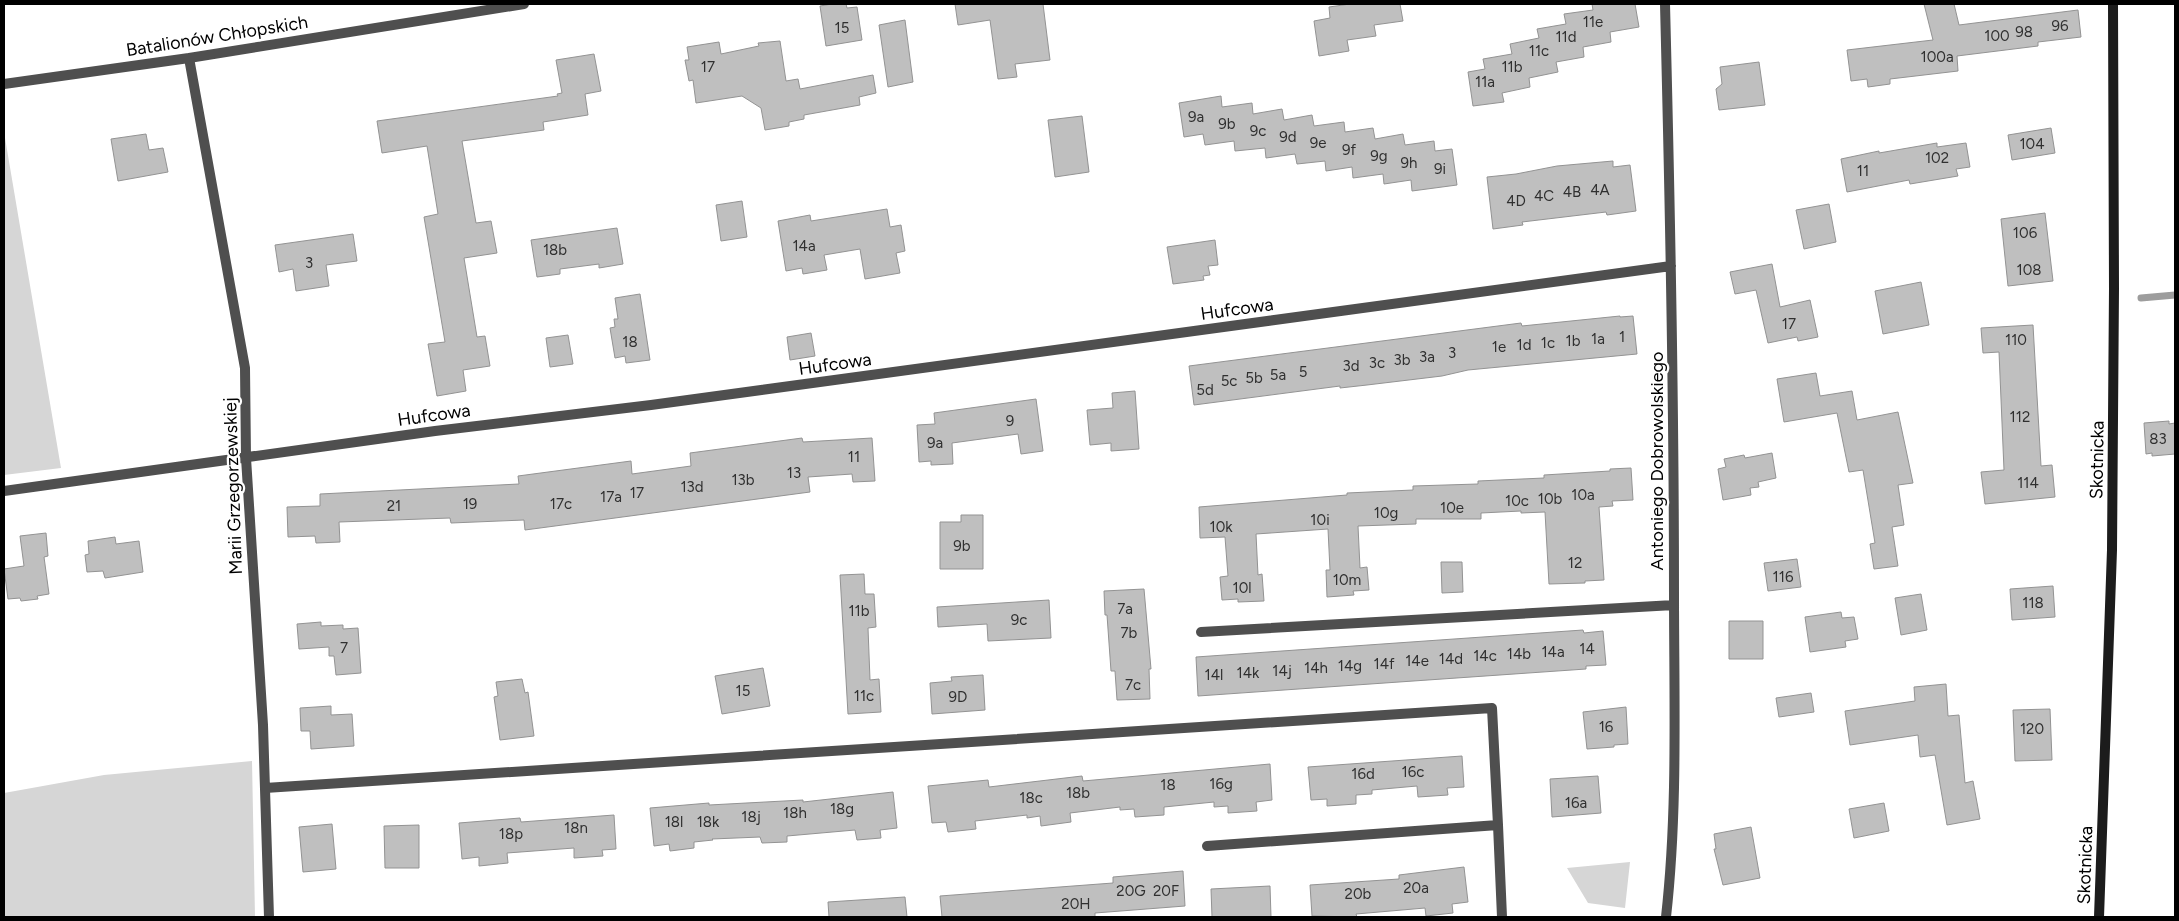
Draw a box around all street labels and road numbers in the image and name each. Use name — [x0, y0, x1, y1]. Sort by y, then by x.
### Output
street label: Batalionów Chłopskich — [125, 11, 309, 61]
street label: Hufcowa — [1199, 293, 1275, 325]
street label: Hufcowa — [797, 348, 873, 380]
street label: Antoniego Dobrowolskiego — [1646, 351, 1668, 571]
street label: Marii Grzegorzewskiej — [219, 397, 247, 575]
street label: Hufcowa — [396, 399, 472, 431]
street label: Skotnicka — [2085, 421, 2109, 499]
street label: Skotnicka — [2073, 825, 2097, 905]

